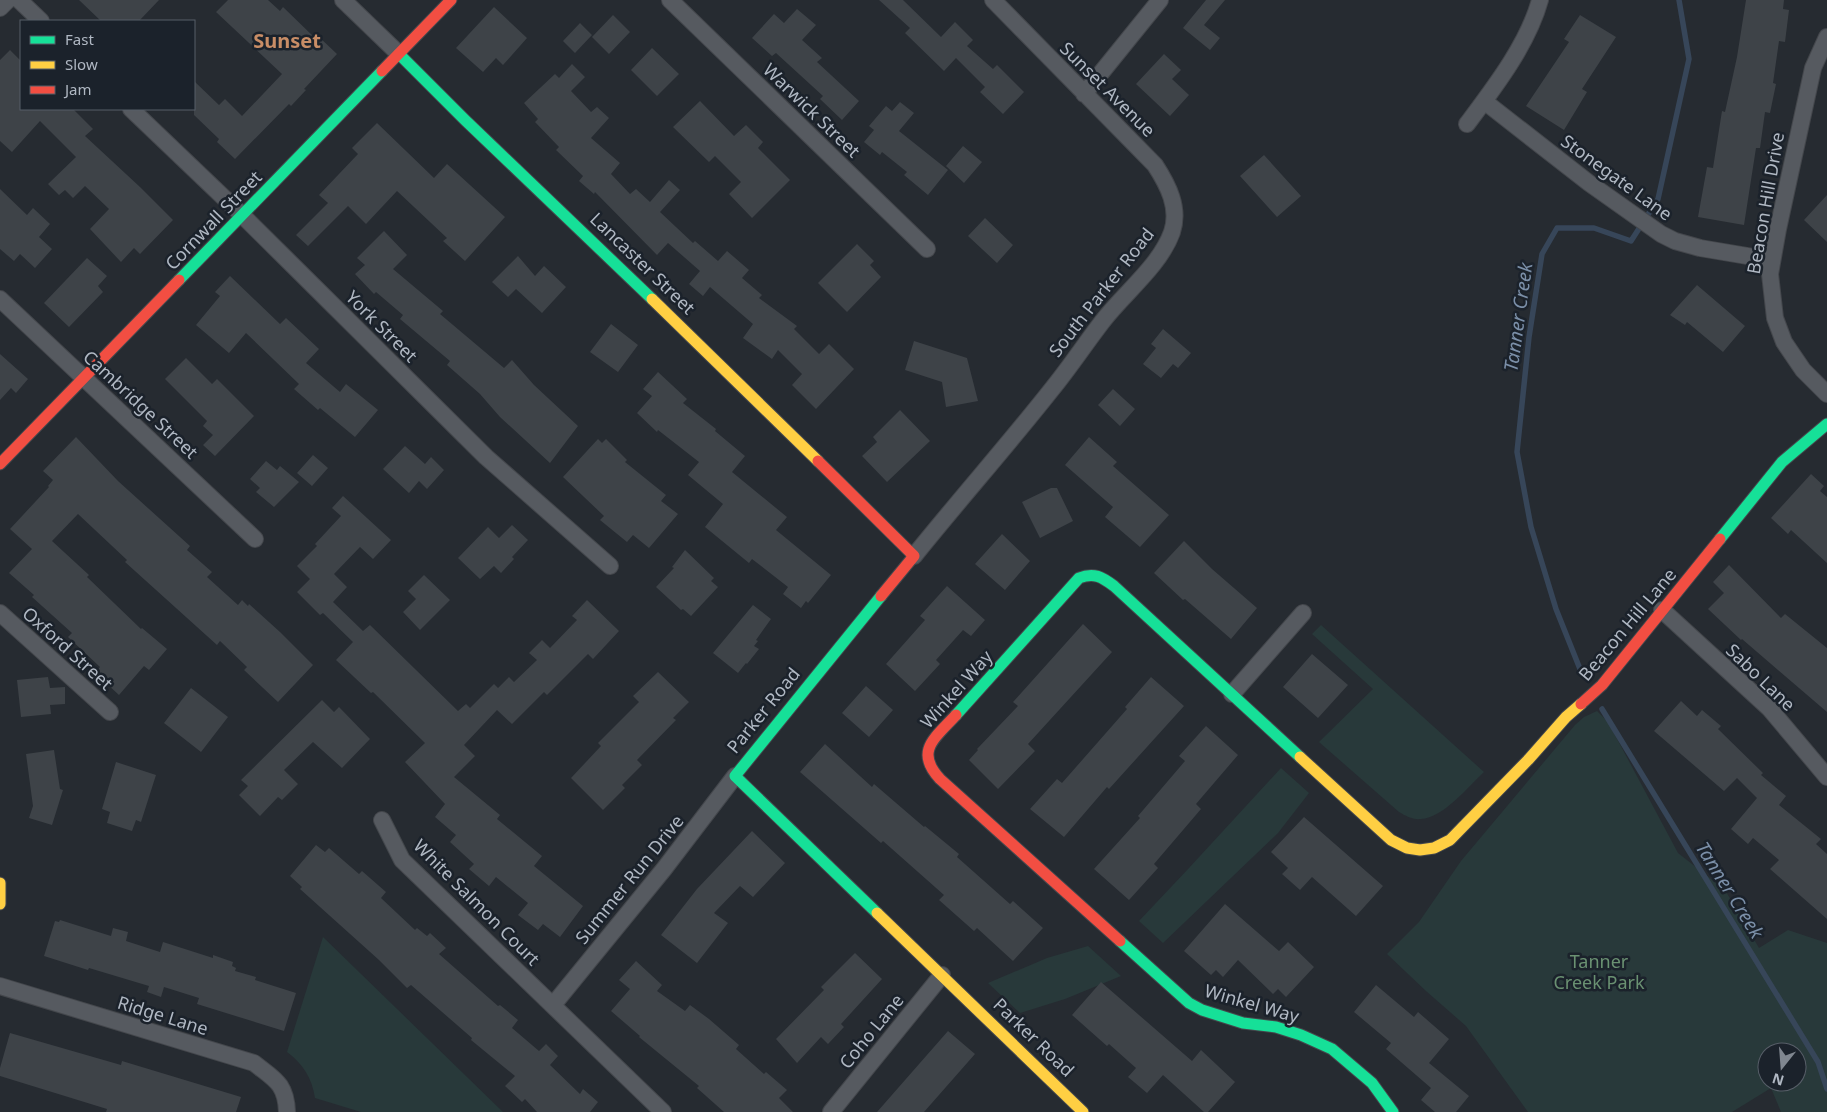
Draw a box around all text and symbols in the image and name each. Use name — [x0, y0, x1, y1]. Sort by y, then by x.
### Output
legend — [20, 20, 195, 110]
district label: Sunset — [253, 27, 321, 54]
text: Fast — [65, 29, 94, 49]
street label: Sunset Avenue — [1055, 36, 1161, 142]
text: Slow — [65, 54, 98, 74]
street label: Warwick Street — [758, 58, 866, 163]
text: Jam — [63, 79, 92, 99]
street label: Stonegate Lane — [1557, 129, 1677, 225]
street label: Beacon Hill Drive — [1741, 130, 1789, 276]
street label: Cornwall Street — [159, 165, 267, 275]
street label: Lancaster Street — [585, 207, 701, 320]
street label: South Parker Road — [1043, 222, 1159, 362]
water label: Tanner Creek — [1498, 260, 1539, 373]
street label: York Street — [341, 285, 423, 367]
street label: Cambridge Street — [78, 345, 204, 464]
street label: Beacon Hill Lane — [1573, 563, 1681, 685]
street label: Oxford Street — [18, 601, 119, 695]
street label: Sabo Lane — [1721, 638, 1801, 716]
street label: Winkel Way — [915, 644, 998, 733]
street label: Parker Road — [721, 662, 805, 758]
street label: Summer Run Drive — [569, 809, 689, 949]
street label: White Salmon Court — [409, 834, 546, 971]
water label: Tanner Creek — [1690, 837, 1770, 944]
park label: Tanner Creek Park — [1553, 949, 1645, 994]
street label: Winkel Way — [1202, 978, 1303, 1028]
street label: Coho Lane — [833, 989, 909, 1073]
street label: Ridge Lane — [115, 990, 211, 1040]
street label: Parker Road — [988, 992, 1080, 1082]
north arrow — [1757, 1042, 1807, 1092]
text: N — [1770, 1069, 1786, 1091]

